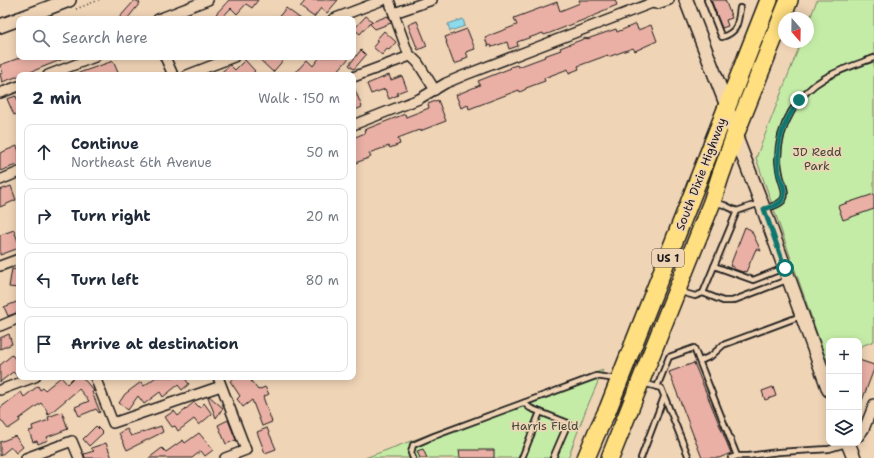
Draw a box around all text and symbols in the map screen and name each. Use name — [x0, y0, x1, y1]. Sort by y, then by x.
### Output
north arrow — [778, 12, 814, 48]
search box — [16, 16, 356, 60]
icon: search — [30, 27, 52, 49]
text: Search here — [62, 28, 148, 48]
text: 2 min — [32, 87, 82, 109]
text: Walk · 150 m — [258, 90, 340, 107]
route end — [790, 91, 808, 109]
street label: South Dixie Highway — [672, 115, 730, 233]
text: Continue — [71, 134, 139, 154]
icon: ahead — [33, 141, 55, 163]
text: 50 m — [306, 144, 339, 161]
park label: JD Redd Park — [792, 144, 842, 174]
text: Northeast 6th Avenue — [71, 154, 212, 171]
icon: right — [33, 205, 55, 227]
text: Turn right — [71, 206, 151, 226]
text: 20 m — [306, 208, 339, 225]
road number: US 1 — [652, 249, 684, 267]
route start — [776, 259, 794, 277]
icon: left — [33, 269, 55, 291]
text: Turn left — [71, 270, 139, 290]
text: 80 m — [305, 272, 339, 289]
icon: arrive — [33, 333, 55, 355]
text: Arrive at destination — [71, 334, 239, 354]
map controls — [826, 338, 862, 446]
button: + — [826, 338, 862, 374]
button: − — [826, 374, 862, 410]
button: layers — [826, 410, 862, 446]
park label: Harris Field — [511, 418, 579, 434]

